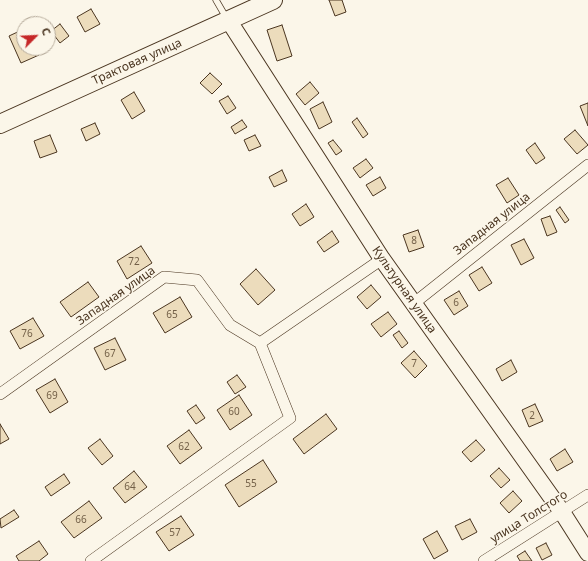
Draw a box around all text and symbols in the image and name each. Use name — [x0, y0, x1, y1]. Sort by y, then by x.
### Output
north arrow — [16, 16, 56, 56]
text: С — [38, 25, 55, 38]
street label: Трактовая улица — [90, 36, 184, 88]
street label: Западная улица — [451, 190, 533, 258]
house number: 8 — [411, 235, 417, 247]
street label: Культурная улица — [369, 244, 439, 336]
house number: 72 — [128, 256, 140, 268]
street label: Западная улица — [74, 263, 158, 329]
house number: 6 — [453, 297, 459, 309]
house number: 65 — [166, 309, 178, 321]
house number: 76 — [21, 328, 33, 340]
house number: 67 — [104, 348, 116, 360]
house number: 7 — [411, 358, 417, 370]
house number: 69 — [46, 390, 58, 402]
house number: 60 — [228, 406, 240, 418]
house number: 2 — [529, 410, 535, 422]
house number: 62 — [178, 441, 190, 453]
house number: 55 — [245, 478, 257, 490]
house number: 64 — [124, 481, 136, 493]
street label: улица Толстого — [488, 488, 570, 546]
house number: 66 — [75, 514, 87, 526]
house number: 57 — [169, 527, 181, 539]

